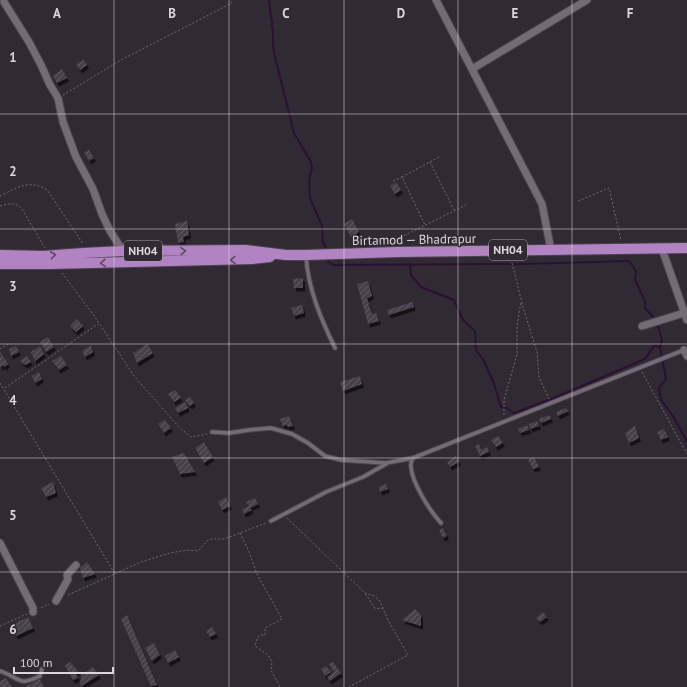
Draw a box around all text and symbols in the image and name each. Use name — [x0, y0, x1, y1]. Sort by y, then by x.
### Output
text: A — [53, 5, 61, 22]
text: B — [168, 5, 176, 22]
text: C — [282, 5, 290, 22]
text: D — [397, 5, 405, 22]
text: E — [512, 5, 519, 22]
text: F — [627, 5, 634, 22]
text: 1 — [9, 49, 17, 66]
text: 2 — [9, 163, 17, 180]
street label: Birtamod — Bhadrapur — [352, 230, 477, 249]
road number: NH04 — [489, 240, 527, 260]
road number: NH04 — [124, 241, 162, 261]
one-way arrow — [180, 247, 186, 255]
one-way arrow — [50, 251, 56, 260]
one-way arrow — [230, 255, 236, 264]
one-way arrow — [100, 258, 106, 267]
text: 3 — [9, 278, 17, 295]
text: 4 — [9, 392, 17, 409]
text: 5 — [9, 507, 17, 524]
text: 6 — [9, 621, 17, 638]
scale bar — [14, 649, 113, 675]
text: 100 m — [20, 655, 53, 670]

